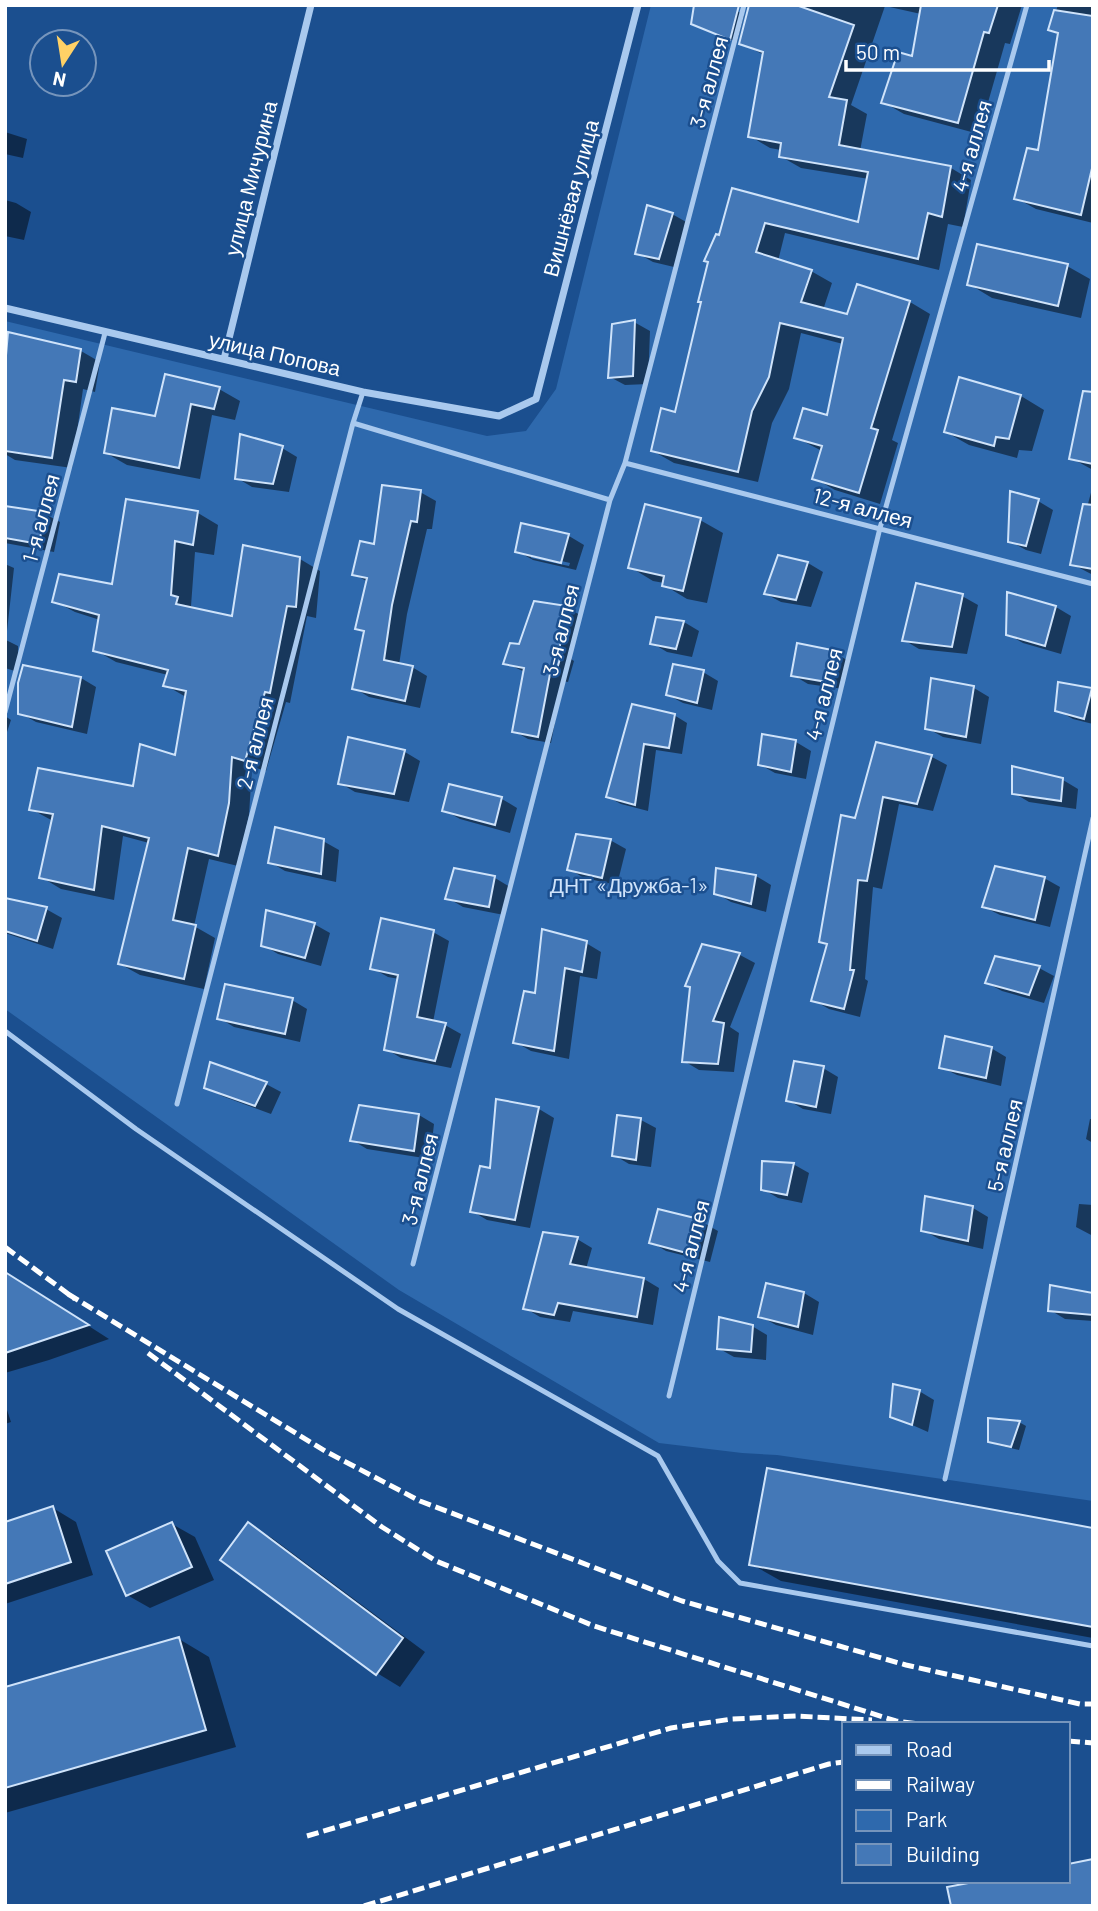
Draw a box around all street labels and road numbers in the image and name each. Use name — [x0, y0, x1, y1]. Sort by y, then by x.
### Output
street label: 3-я аллея — [684, 33, 732, 131]
street label: 4-я аллея — [946, 97, 996, 195]
street label: улица Мичурина — [219, 98, 281, 258]
street label: Вишнёвая улица — [537, 116, 603, 279]
street label: улица Попова — [207, 326, 344, 380]
street label: 1-я аллея — [16, 471, 64, 565]
street label: 12-я аллея — [811, 482, 915, 532]
street label: 3-я аллея — [537, 581, 583, 679]
street label: 4-я аллея — [799, 645, 847, 743]
street label: 2-я аллея — [230, 694, 278, 792]
street label: 5-я аллея — [981, 1096, 1027, 1194]
street label: 3-я аллея — [396, 1130, 442, 1228]
street label: 4-я аллея — [666, 1197, 714, 1295]

